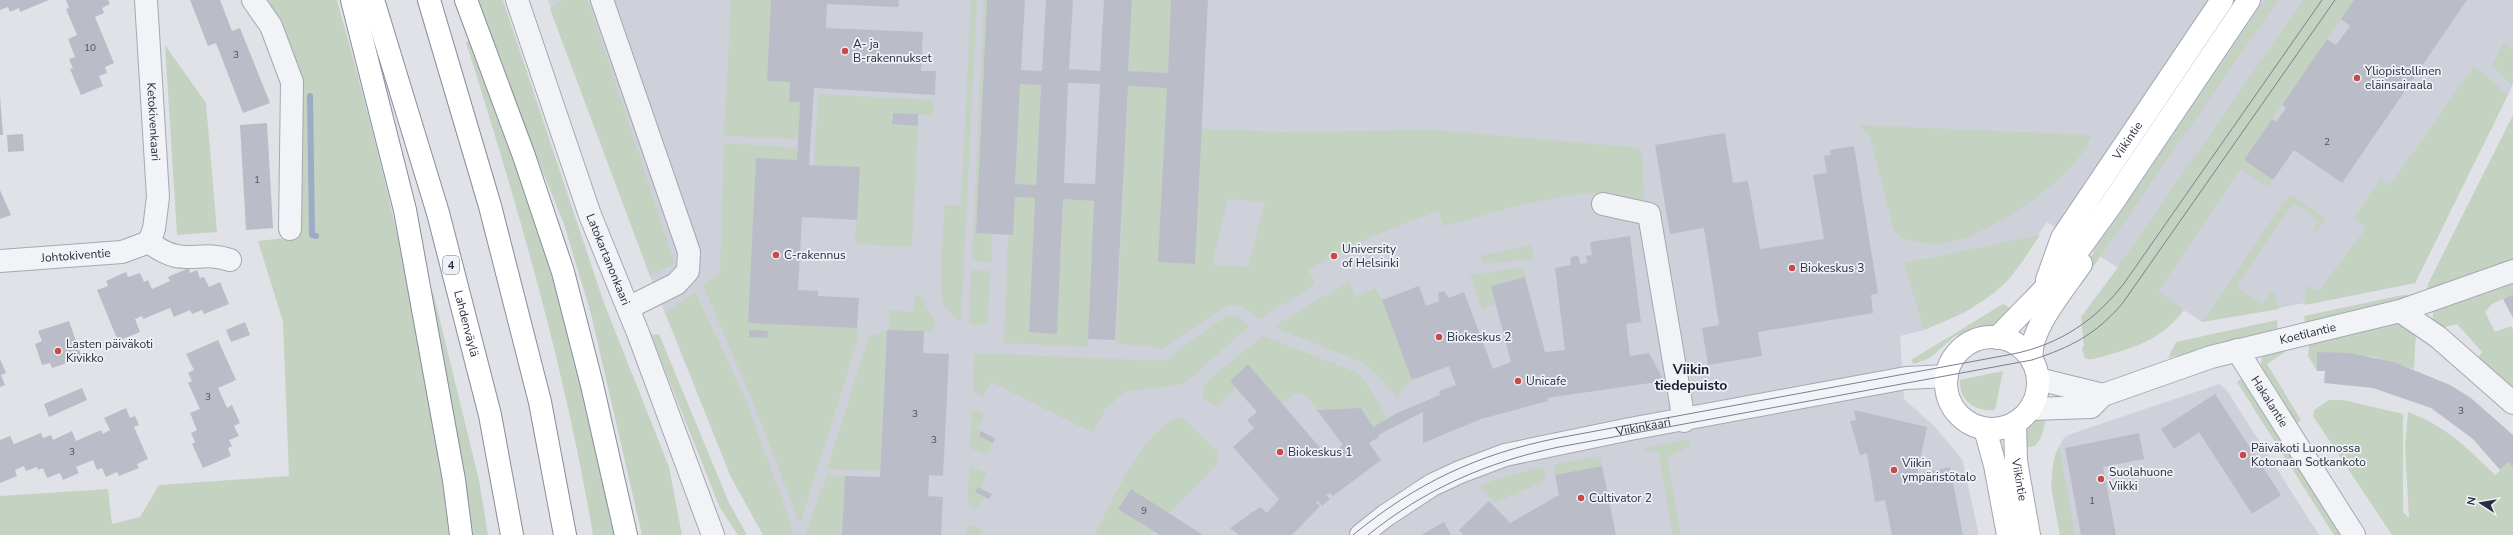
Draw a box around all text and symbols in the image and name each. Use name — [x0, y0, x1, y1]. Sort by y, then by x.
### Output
place label: A- ja B-rakennukset — [853, 36, 932, 66]
house number: 10 — [84, 41, 96, 55]
marker: A- ja B-rakennukset — [840, 46, 850, 56]
house number: 3 — [233, 48, 239, 62]
place label: Yliopistollinen eläinsairaala — [2364, 63, 2441, 93]
marker: Yliopistollinen eläinsairaala — [2352, 73, 2362, 83]
street label: Ketokivenkaari — [143, 82, 164, 161]
street label: Viikintie — [2108, 118, 2146, 164]
house number: 2 — [2324, 135, 2330, 149]
house number: 1 — [254, 173, 260, 187]
street label: Latokartanonkaari — [582, 211, 634, 308]
place label: University of Helsinki — [1342, 241, 1399, 271]
street label: Johtokiventie — [39, 245, 111, 266]
place label: C-rakennus — [784, 247, 846, 263]
marker: C-rakennus — [771, 250, 781, 260]
marker: University of Helsinki — [1329, 251, 1339, 261]
road number: 4 — [443, 256, 459, 274]
place label: Biokeskus 3 — [1800, 260, 1864, 276]
marker: Biokeskus 3 — [1787, 263, 1797, 273]
street label: Lahdenväylä — [450, 289, 483, 359]
street label: Koetilantie — [2278, 319, 2338, 348]
place label: Biokeskus 2 — [1447, 329, 1511, 345]
marker: Biokeskus 2 — [1434, 332, 1444, 342]
place label: Lasten päiväkoti Kivikko — [66, 336, 153, 366]
marker: Lasten päiväkoti Kivikko — [53, 346, 63, 356]
district label: Viikin tiedepuisto — [1655, 360, 1727, 395]
place label: Unicafe — [1526, 373, 1566, 389]
street label: Hakalantie — [2247, 373, 2292, 430]
marker: Unicafe — [1513, 376, 1523, 386]
house number: 3 — [205, 390, 211, 404]
house number: 3 — [2458, 404, 2464, 418]
house number: 3 — [912, 407, 918, 421]
street label: Viikinkaari — [1613, 414, 1672, 440]
house number: 3 — [931, 433, 937, 447]
place label: Päiväkoti Luonnossa Kotonaan Sotkankoto — [2251, 440, 2366, 470]
place label: Biokeskus 1 — [1288, 444, 1352, 460]
house number: 3 — [69, 445, 75, 459]
marker: Biokeskus 1 — [1275, 447, 1285, 457]
marker: Päiväkoti Luonnossa Kotonaan Sotkankoto — [2238, 450, 2248, 460]
place label: Viikin ympäristötalo — [1901, 455, 1976, 485]
street label: Viikintie — [2008, 456, 2031, 502]
place label: Suolahuone Viikki — [2108, 464, 2173, 494]
marker: Viikin ympäristötalo — [1889, 465, 1899, 475]
marker: Suolahuone Viikki — [2096, 474, 2106, 484]
north arrow — [2461, 483, 2501, 523]
place label: Cultivator 2 — [1589, 490, 1652, 506]
marker: Cultivator 2 — [1576, 493, 1586, 503]
house number: 1 — [2089, 494, 2095, 508]
text: N — [2464, 495, 2480, 507]
house number: 9 — [1141, 504, 1147, 518]

